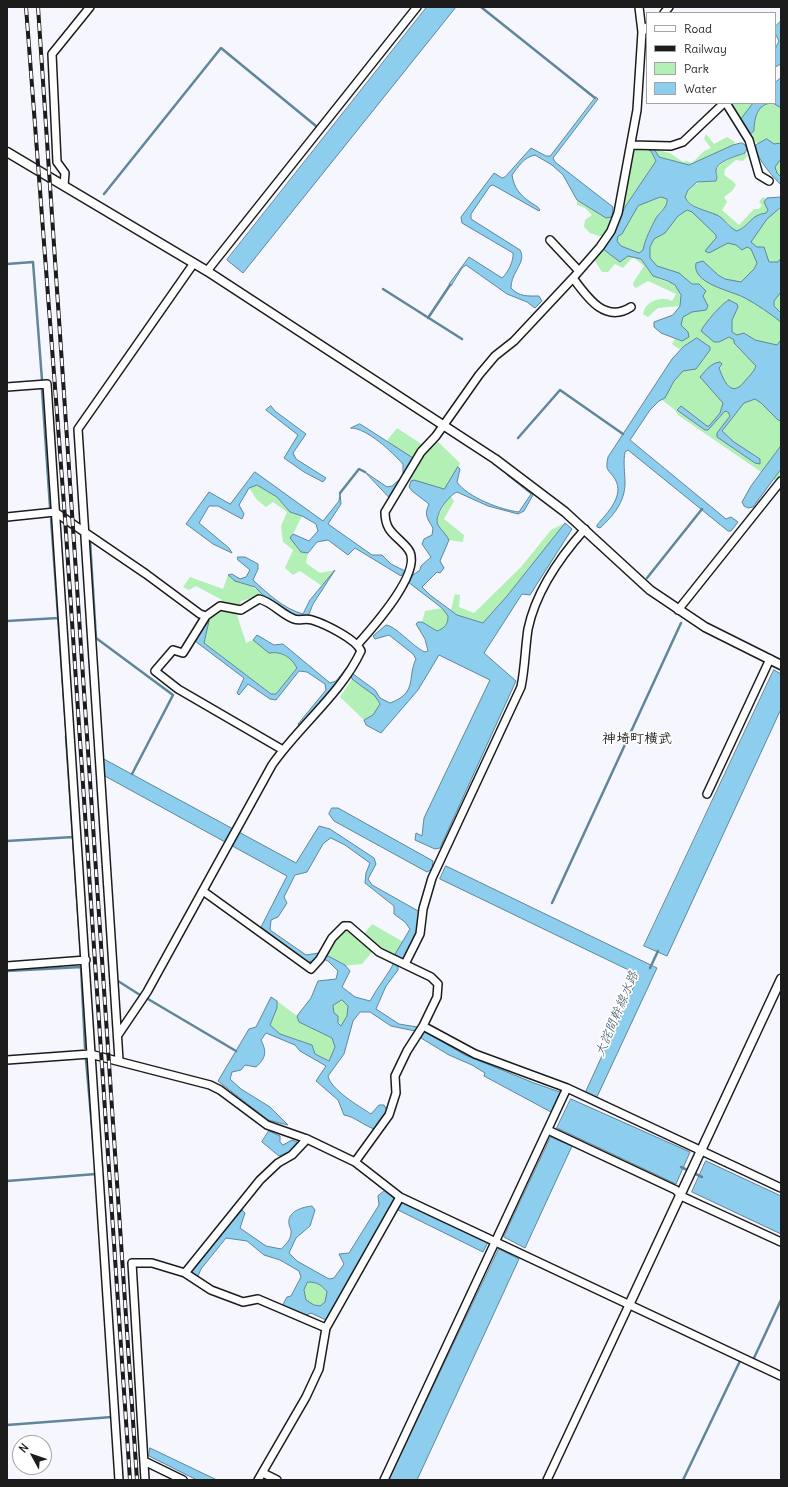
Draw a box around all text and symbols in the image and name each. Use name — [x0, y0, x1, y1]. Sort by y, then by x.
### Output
legend — [646, 12, 776, 104]
text: Road — [684, 21, 712, 36]
text: Railway — [684, 41, 727, 56]
text: Park — [684, 61, 709, 76]
text: Water — [684, 81, 717, 96]
district label: 神埼町横武 — [602, 731, 672, 747]
water label: 大詫間幹線水路 — [592, 969, 642, 1059]
north arrow — [12, 1435, 52, 1475]
text: N — [16, 1441, 31, 1455]

